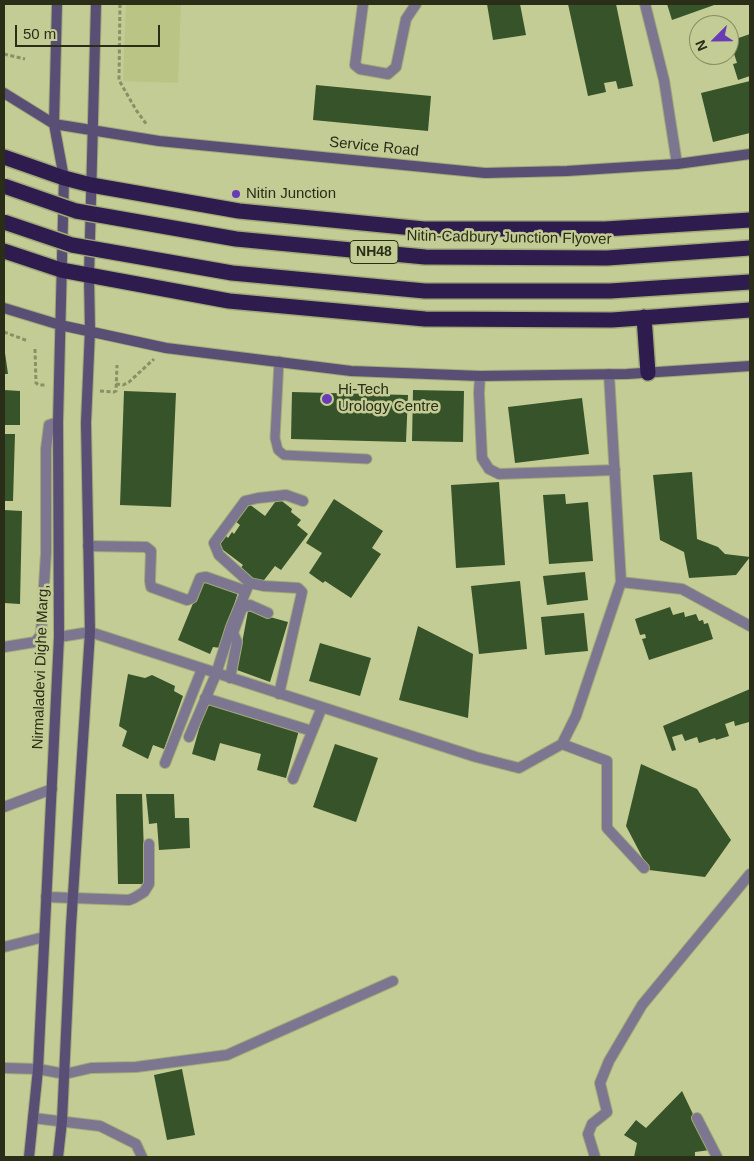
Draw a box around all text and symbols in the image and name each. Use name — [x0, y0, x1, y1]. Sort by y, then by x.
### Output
scale bar — [18, 15, 162, 47]
north arrow — [689, 15, 739, 65]
text: 50 m — [23, 25, 56, 42]
text: N — [692, 38, 710, 53]
street label: Service Road — [328, 133, 420, 161]
place label: Nitin Junction — [246, 185, 336, 203]
marker: Nitin Junction — [230, 188, 242, 200]
street label: Nitin-Cadbury Junction Flyover — [406, 227, 612, 249]
road number: NH48 — [350, 240, 398, 264]
place label: Hi-Tech Urology Centre — [338, 381, 439, 416]
marker: Hi-Tech Urology Centre — [320, 392, 334, 406]
street label: Nirmaladevi Dighe Marg, — [29, 584, 53, 750]

